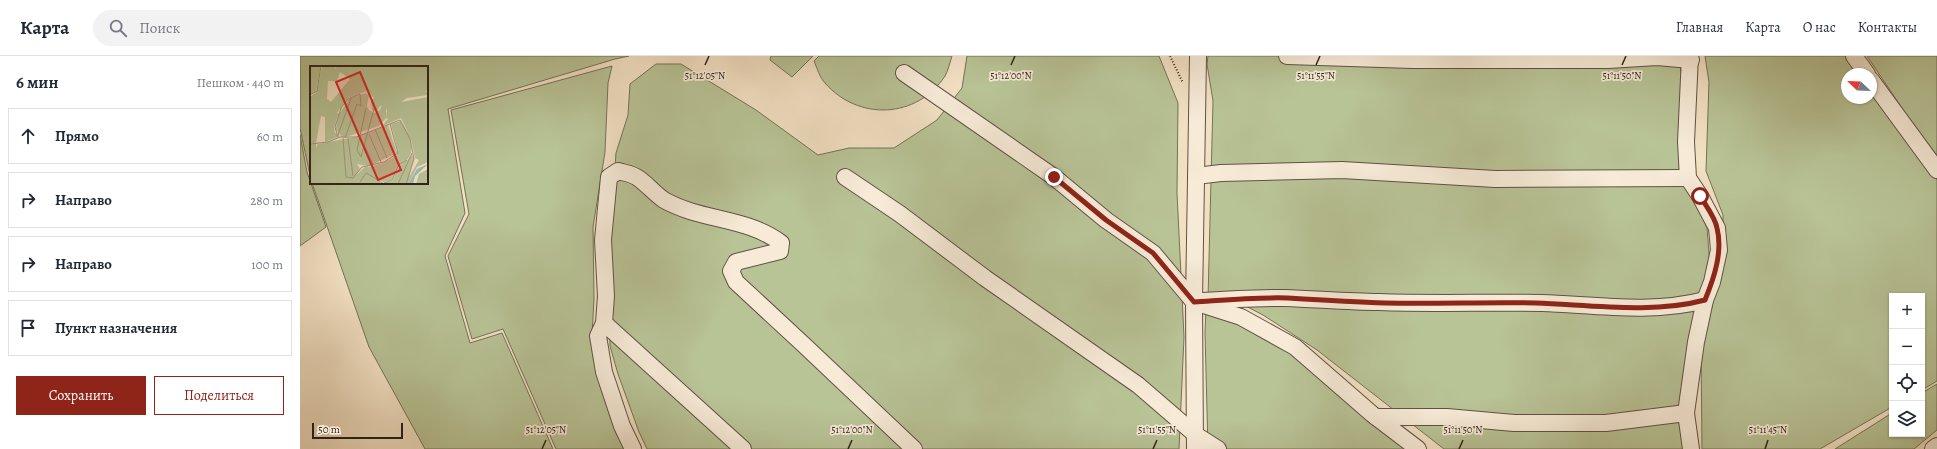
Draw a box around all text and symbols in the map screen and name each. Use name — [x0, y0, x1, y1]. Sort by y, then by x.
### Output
search box — [93, 10, 373, 46]
text: Карта — [20, 15, 69, 41]
icon: search — [107, 17, 129, 39]
text: Поиск — [139, 18, 180, 38]
text: Главная — [1676, 18, 1723, 37]
text: Карта — [1745, 18, 1781, 37]
text: О нас — [1803, 18, 1836, 37]
text: Контакты — [1858, 18, 1917, 37]
inset map — [310, 66, 428, 184]
north arrow — [1841, 68, 1877, 104]
text: 51°12'05"N — [685, 69, 725, 82]
text: 51°12'00"N — [990, 69, 1032, 82]
text: 51°11'55"N — [1297, 69, 1335, 82]
text: 51°11'50"N — [1602, 69, 1642, 82]
text: 6 мин — [16, 71, 58, 94]
text: Пешком · 440 m — [197, 74, 284, 91]
icon: ahead — [17, 125, 39, 147]
text: Прямо — [55, 126, 99, 146]
text: 60 m — [257, 128, 283, 145]
route end — [1045, 168, 1063, 186]
route start — [1691, 187, 1709, 205]
icon: right — [17, 189, 39, 211]
text: Направо — [55, 190, 112, 210]
text: 280 m — [250, 192, 283, 209]
icon: right — [17, 253, 39, 275]
text: Направо — [55, 254, 112, 274]
text: 100 m — [251, 256, 283, 273]
map controls — [1889, 293, 1925, 437]
button: + — [1889, 293, 1925, 329]
icon: arrive — [17, 317, 39, 339]
text: Пункт назначения — [55, 318, 177, 338]
button: − — [1889, 329, 1925, 365]
button: locate — [1889, 365, 1925, 401]
button: Сохранить — [16, 376, 146, 415]
button: Поделиться — [154, 376, 284, 415]
button: layers — [1889, 401, 1925, 437]
scale bar — [312, 421, 403, 440]
text: 50 m — [318, 422, 340, 437]
text: 51°12'05"N — [526, 423, 566, 436]
text: 51°12'00"N — [831, 423, 873, 436]
text: 51°11'55"N — [1138, 423, 1176, 436]
text: 51°11'50"N — [1443, 423, 1483, 436]
text: 51°11'45"N — [1749, 423, 1787, 436]

